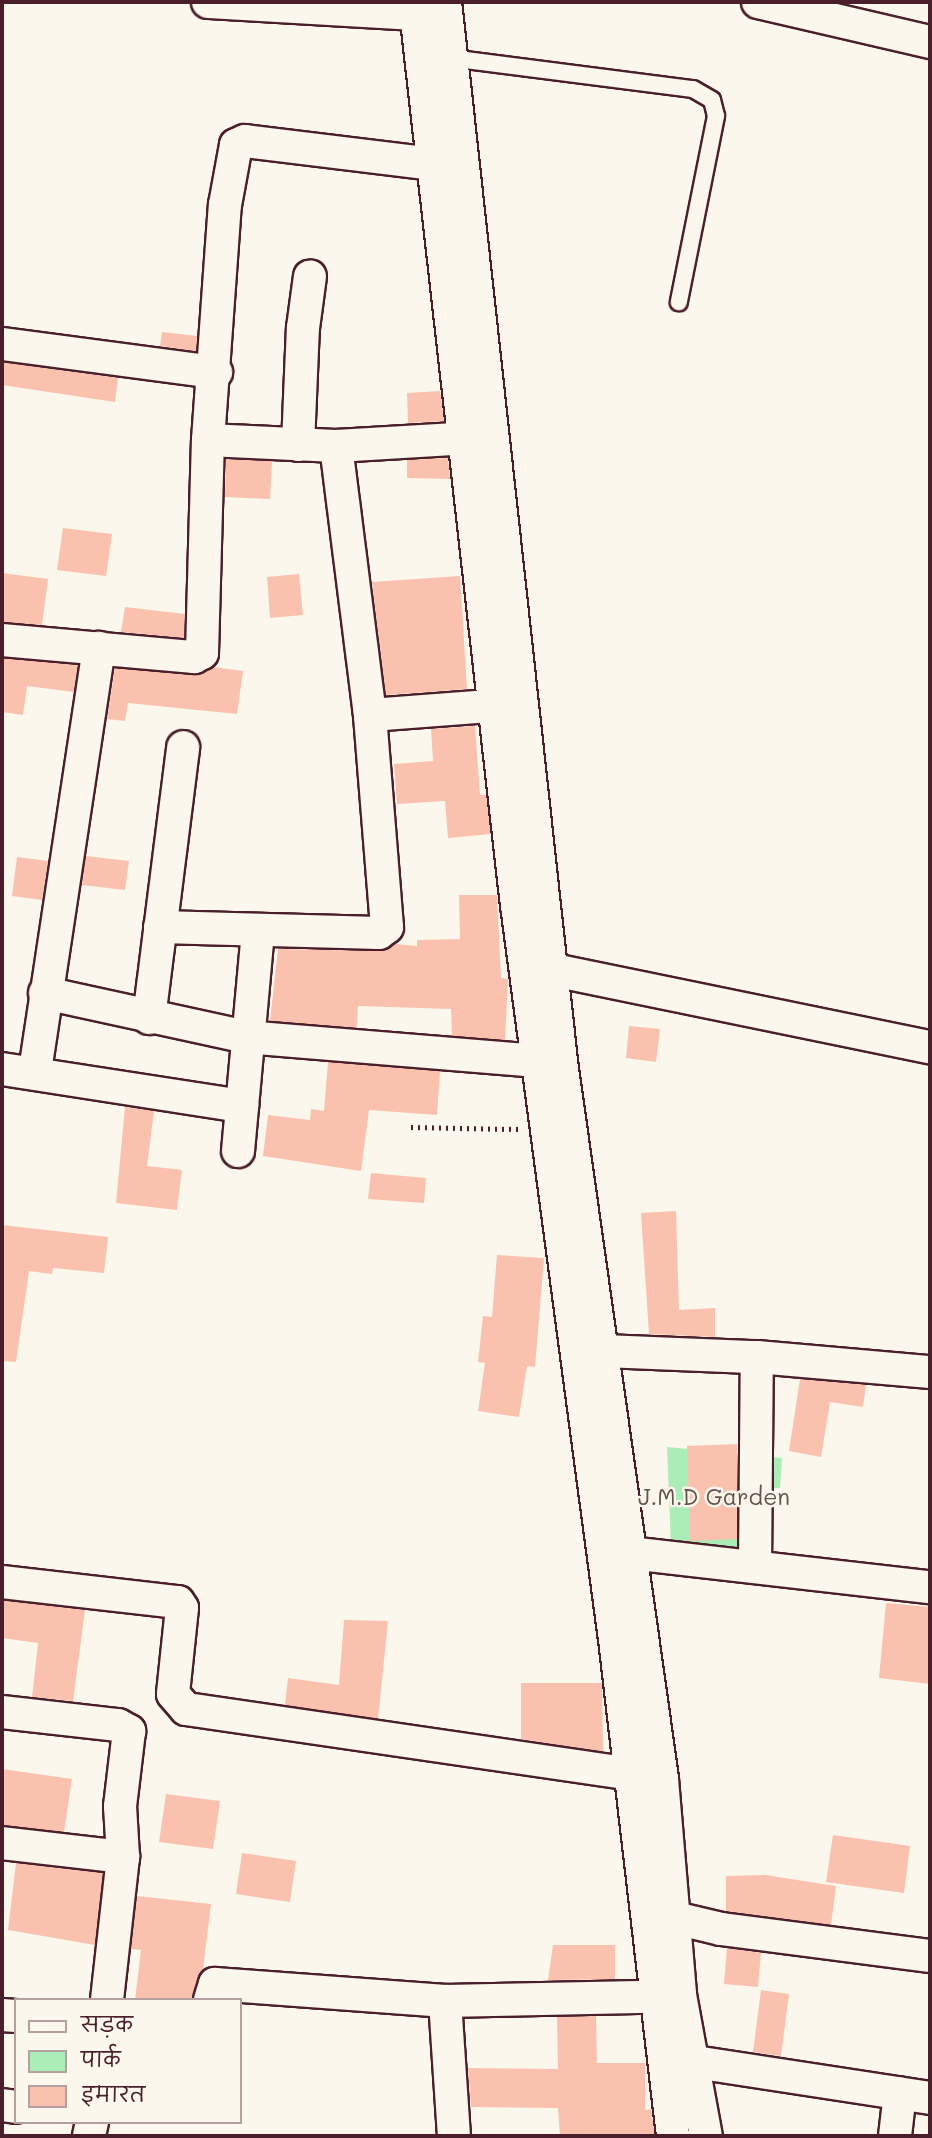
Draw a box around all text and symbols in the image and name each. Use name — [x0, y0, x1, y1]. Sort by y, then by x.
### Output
park label: J.M.D Garden — [638, 1482, 790, 1510]
legend — [14, 1998, 242, 2124]
text: सड़क — [81, 2010, 133, 2037]
text: पार्क — [81, 2045, 121, 2072]
text: इमारत — [81, 2080, 145, 2107]

